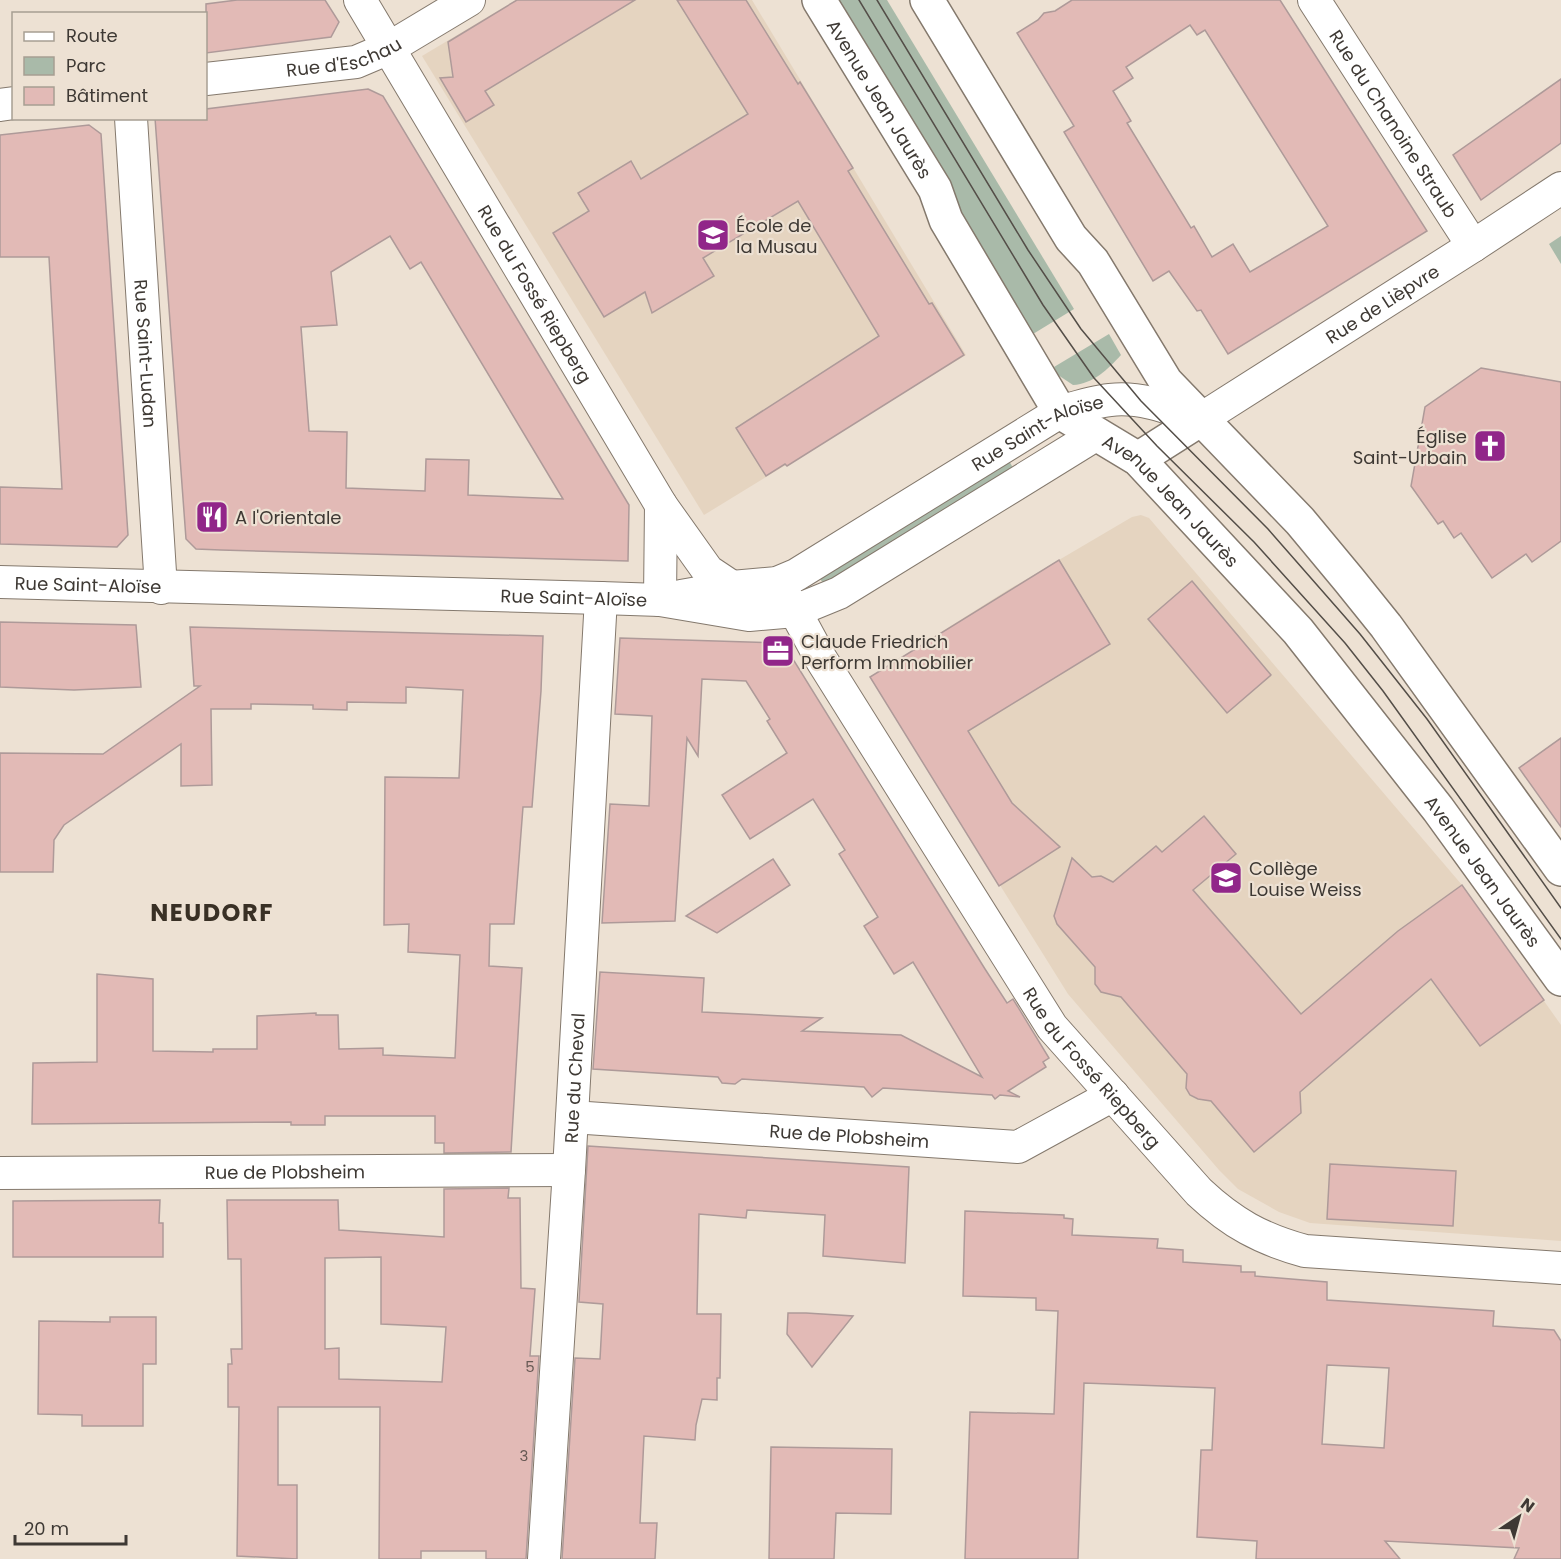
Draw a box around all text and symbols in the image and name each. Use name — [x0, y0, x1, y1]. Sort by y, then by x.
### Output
legend — [12, 12, 207, 120]
street label: Avenue Jean Jaurès — [821, 15, 938, 183]
text: Route — [66, 23, 118, 48]
street label: Rue du Chanoine Straub — [1324, 25, 1464, 222]
street label: Rue d'Eschau — [285, 31, 406, 82]
text: Parc — [66, 53, 106, 78]
text: Bâtiment — [66, 83, 148, 108]
street label: Rue du Fossé Riepberg — [472, 200, 598, 388]
place label: École de la Musau — [736, 213, 818, 259]
school or university icon: École de la Musau — [695, 217, 731, 253]
street label: Rue de Lièpvre — [1321, 258, 1444, 349]
street label: Rue Saint-Ludan — [129, 278, 163, 429]
street label: Rue Saint-Aloïse — [966, 389, 1106, 476]
place label: Église Saint-Urbain — [1353, 424, 1467, 470]
street label: Avenue Jean Jaurès — [1098, 428, 1245, 572]
church icon: Église Saint-Urbain — [1472, 428, 1508, 464]
restaurant icon: A l'Orientale — [194, 499, 230, 535]
place label: A l'Orientale — [235, 505, 342, 530]
street label: Rue Saint-Aloïse — [14, 570, 162, 599]
street label: Rue Saint-Aloïse — [500, 583, 648, 612]
place label: Claude Friedrich Perform Immobilier — [801, 629, 973, 675]
office icon: Claude Friedrich Perform Immobilier — [760, 633, 796, 669]
street label: Avenue Jean Jaurès — [1419, 790, 1546, 952]
place label: Collège Louise Weiss — [1249, 856, 1362, 902]
school or university icon: Collège Louise Weiss — [1208, 860, 1244, 896]
district label: NEUDORF — [150, 896, 274, 929]
street label: Rue du Fossé Riepberg — [1017, 982, 1167, 1154]
street label: Rue du Cheval — [558, 1012, 590, 1144]
street label: Rue de Plobsheim — [769, 1118, 930, 1154]
street label: Rue de Plobsheim — [205, 1159, 365, 1184]
house number: 5 — [525, 1356, 535, 1377]
house number: 3 — [520, 1445, 528, 1466]
north arrow — [1489, 1487, 1549, 1547]
text: N — [1516, 1492, 1539, 1518]
scale bar — [15, 1508, 126, 1546]
text: 20 m — [24, 1516, 69, 1541]

